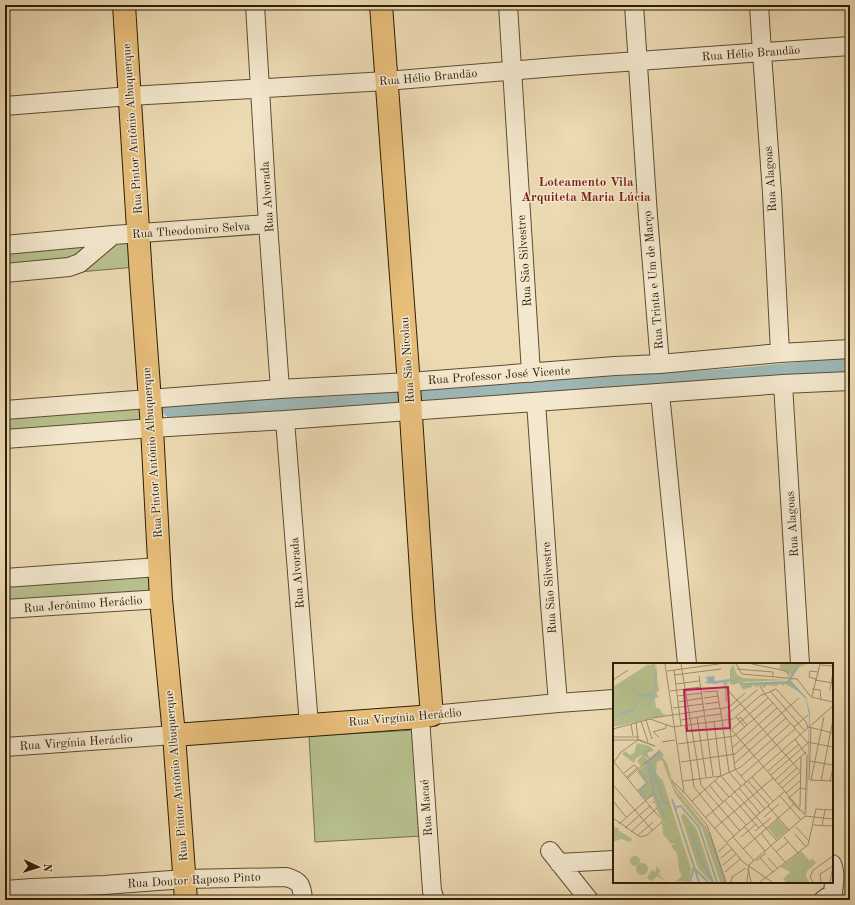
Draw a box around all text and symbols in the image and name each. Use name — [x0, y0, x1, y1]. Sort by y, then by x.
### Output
street label: Rua Pintor Antônio Albuquerque — [121, 43, 145, 215]
street label: Rua Hélio Brandão — [701, 45, 801, 63]
street label: Rua Hélio Brandão — [378, 68, 478, 88]
street label: Rua Alagoas — [763, 145, 779, 212]
street label: Rua Alvorada — [260, 161, 276, 233]
district label: Loteamento Vila Arquiteta Maria Lúcia — [521, 176, 651, 204]
street label: Rua Trinta e Um de Março — [642, 210, 666, 350]
street label: Rua São Silvestre — [516, 214, 534, 307]
street label: Rua Theodomiro Selva — [132, 221, 250, 241]
street label: Rua São Nicolau — [399, 316, 417, 403]
street label: Rua Professor José Vicente — [427, 365, 571, 387]
street label: Rua Pintor Antônio Albuquerque — [141, 367, 165, 539]
street label: Rua Alagoas — [785, 490, 801, 557]
street label: Rua Alvorada — [289, 537, 307, 609]
street label: Rua São Silvestre — [541, 541, 559, 634]
street label: Rua Jerônimo Heráclio — [23, 595, 143, 615]
inset map — [613, 663, 833, 883]
street label: Rua Pintor Antônio Albuquerque — [164, 690, 190, 862]
street label: Rua Virgínia Heráclio — [348, 707, 462, 729]
street label: Rua Virgínia Heráclio — [19, 733, 133, 753]
street label: Rua Macaé — [419, 779, 435, 837]
north arrow — [18, 847, 58, 887]
text: N — [41, 863, 52, 873]
street label: Rua Doutor Raposo Pinto — [127, 872, 261, 890]

